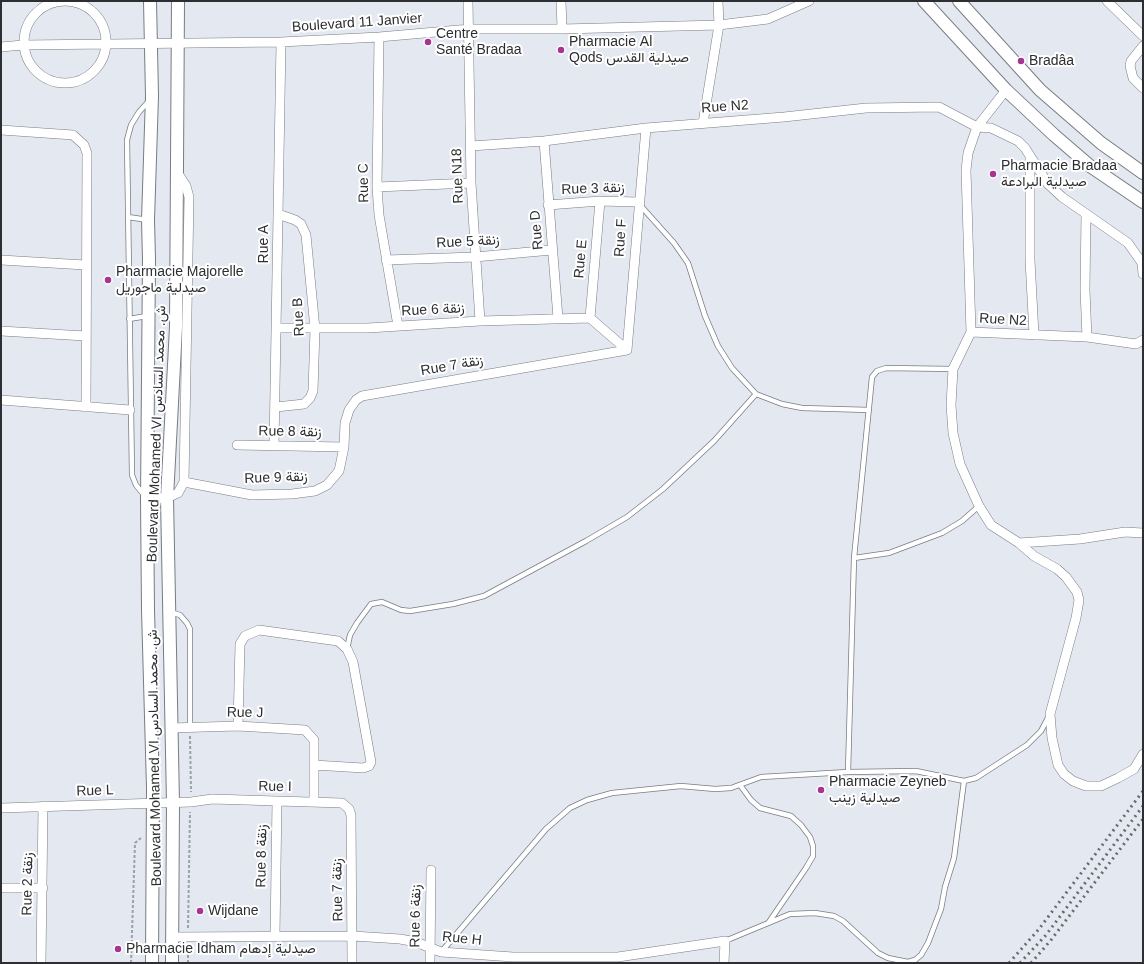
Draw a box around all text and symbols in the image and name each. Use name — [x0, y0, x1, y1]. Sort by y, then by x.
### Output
street label: Boulevard 11 Janvier — [291, 10, 423, 36]
place label: Centre Santé Bradaa — [436, 26, 522, 58]
place label: Pharmacie Al Qods صيدلية القدس — [569, 34, 689, 66]
marker: Centre Santé Bradaa — [423, 37, 433, 47]
marker: Pharmacie Al Qods صيدلية القدس — [556, 45, 566, 55]
place label: Bradâa — [1029, 53, 1074, 69]
marker: Bradâa — [1016, 56, 1026, 66]
street label: Rue N2 — [701, 97, 749, 117]
street label: Rue N18 — [449, 148, 467, 204]
place label: Pharmacie Bradaa صيدلية البرادعة — [1001, 158, 1117, 190]
street label: Rue C — [355, 163, 373, 203]
marker: Pharmacie Bradaa صيدلية البرادعة — [988, 169, 998, 179]
street label: Rue 3 زنقة — [561, 180, 625, 198]
street label: Rue D — [527, 210, 547, 250]
street label: Rue F — [611, 218, 631, 258]
street label: Rue A — [256, 225, 272, 263]
street label: Rue 5 زنقة — [436, 232, 500, 252]
street label: Rue E — [571, 239, 591, 279]
place label: Pharmacie Majorelle صيدلية ماجوريل — [116, 264, 244, 296]
marker: Pharmacie Majorelle صيدلية ماجوريل — [103, 275, 113, 285]
street label: Rue B — [290, 297, 308, 337]
street label: Rue 6 زنقة — [401, 300, 465, 320]
street label: Boulevard Mohamed VI ش. محمد السادس — [144, 305, 170, 563]
street label: Rue N2 — [979, 310, 1027, 330]
street label: Rue 7 زنقة — [419, 352, 485, 380]
street label: Rue 8 زنقة — [258, 423, 322, 441]
street label: Rue 9 زنقة — [244, 469, 308, 487]
street label: Boulevard Mohamed VI ش. محمد السادس — [144, 629, 166, 887]
street label: Rue J — [227, 704, 263, 722]
place label: Pharmacie Zeyneb صيدلية زينب — [829, 774, 947, 806]
street label: Rue I — [258, 778, 292, 796]
street label: Rue L — [76, 782, 114, 800]
marker: Pharmacie Zeyneb صيدلية زينب — [816, 785, 826, 795]
street label: Rue 8 زنقة — [253, 824, 271, 888]
street label: Rue 2 زنقة — [19, 852, 37, 916]
street label: Rue 7 زنقة — [329, 858, 347, 922]
street label: Rue 6 زنقة — [407, 884, 425, 948]
place label: Wijdane — [208, 903, 259, 919]
marker: Wijdane — [195, 906, 205, 916]
street label: Rue H — [441, 929, 483, 949]
place label: Pharmacie Idham صيدلية إدهام — [126, 941, 316, 957]
marker: Pharmacie Idham صيدلية إدهام — [113, 944, 123, 954]

